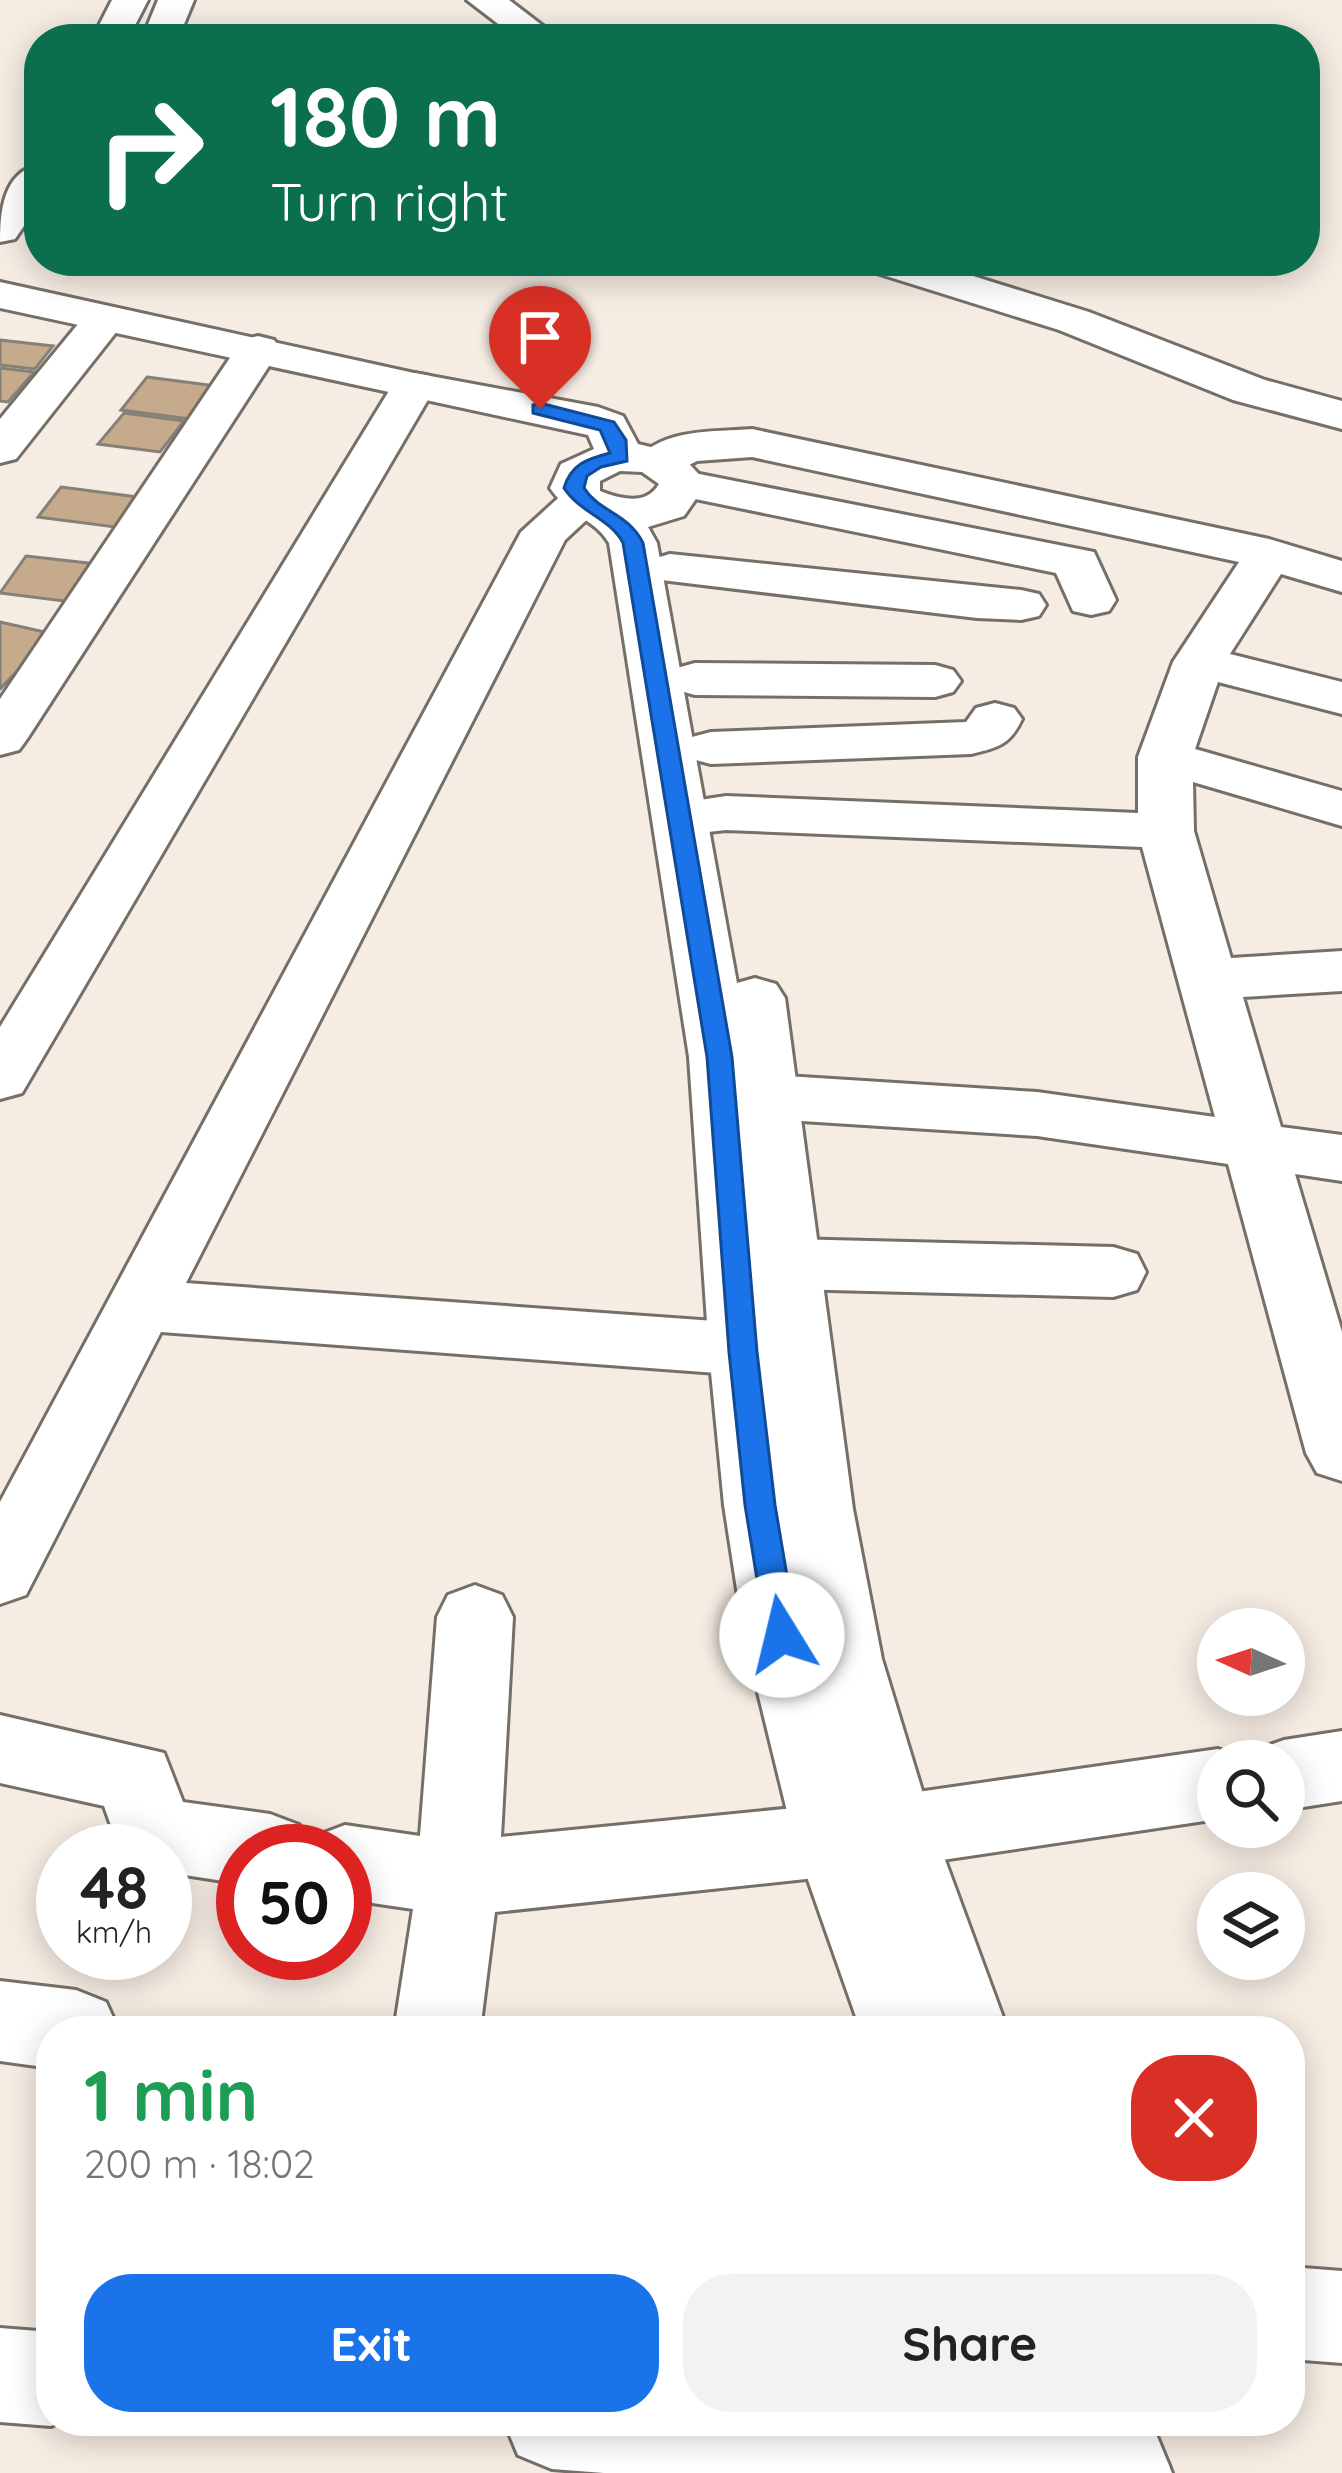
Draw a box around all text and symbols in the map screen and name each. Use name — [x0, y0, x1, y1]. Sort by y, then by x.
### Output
text: 180 m — [270, 63, 501, 168]
icon: right — [72, 72, 228, 228]
text: Turn right — [270, 167, 509, 235]
pin — [489, 286, 591, 409]
icon: arrive — [507, 304, 573, 370]
position arrow — [719, 1572, 845, 1698]
north arrow — [1197, 1608, 1305, 1716]
map controls — [1197, 1608, 1305, 1980]
button: search — [1197, 1740, 1305, 1848]
speed limit sign: 50 — [216, 1824, 372, 1980]
text: 48 — [80, 1849, 148, 1924]
button: layers — [1197, 1872, 1305, 1980]
text: km/h — [76, 1913, 152, 1951]
text: 1 min — [84, 2049, 258, 2139]
button: close — [1131, 2055, 1257, 2181]
text: 200 m · 18:02 — [84, 2139, 315, 2188]
button: Exit — [84, 2274, 659, 2412]
button: Share — [683, 2274, 1257, 2412]

